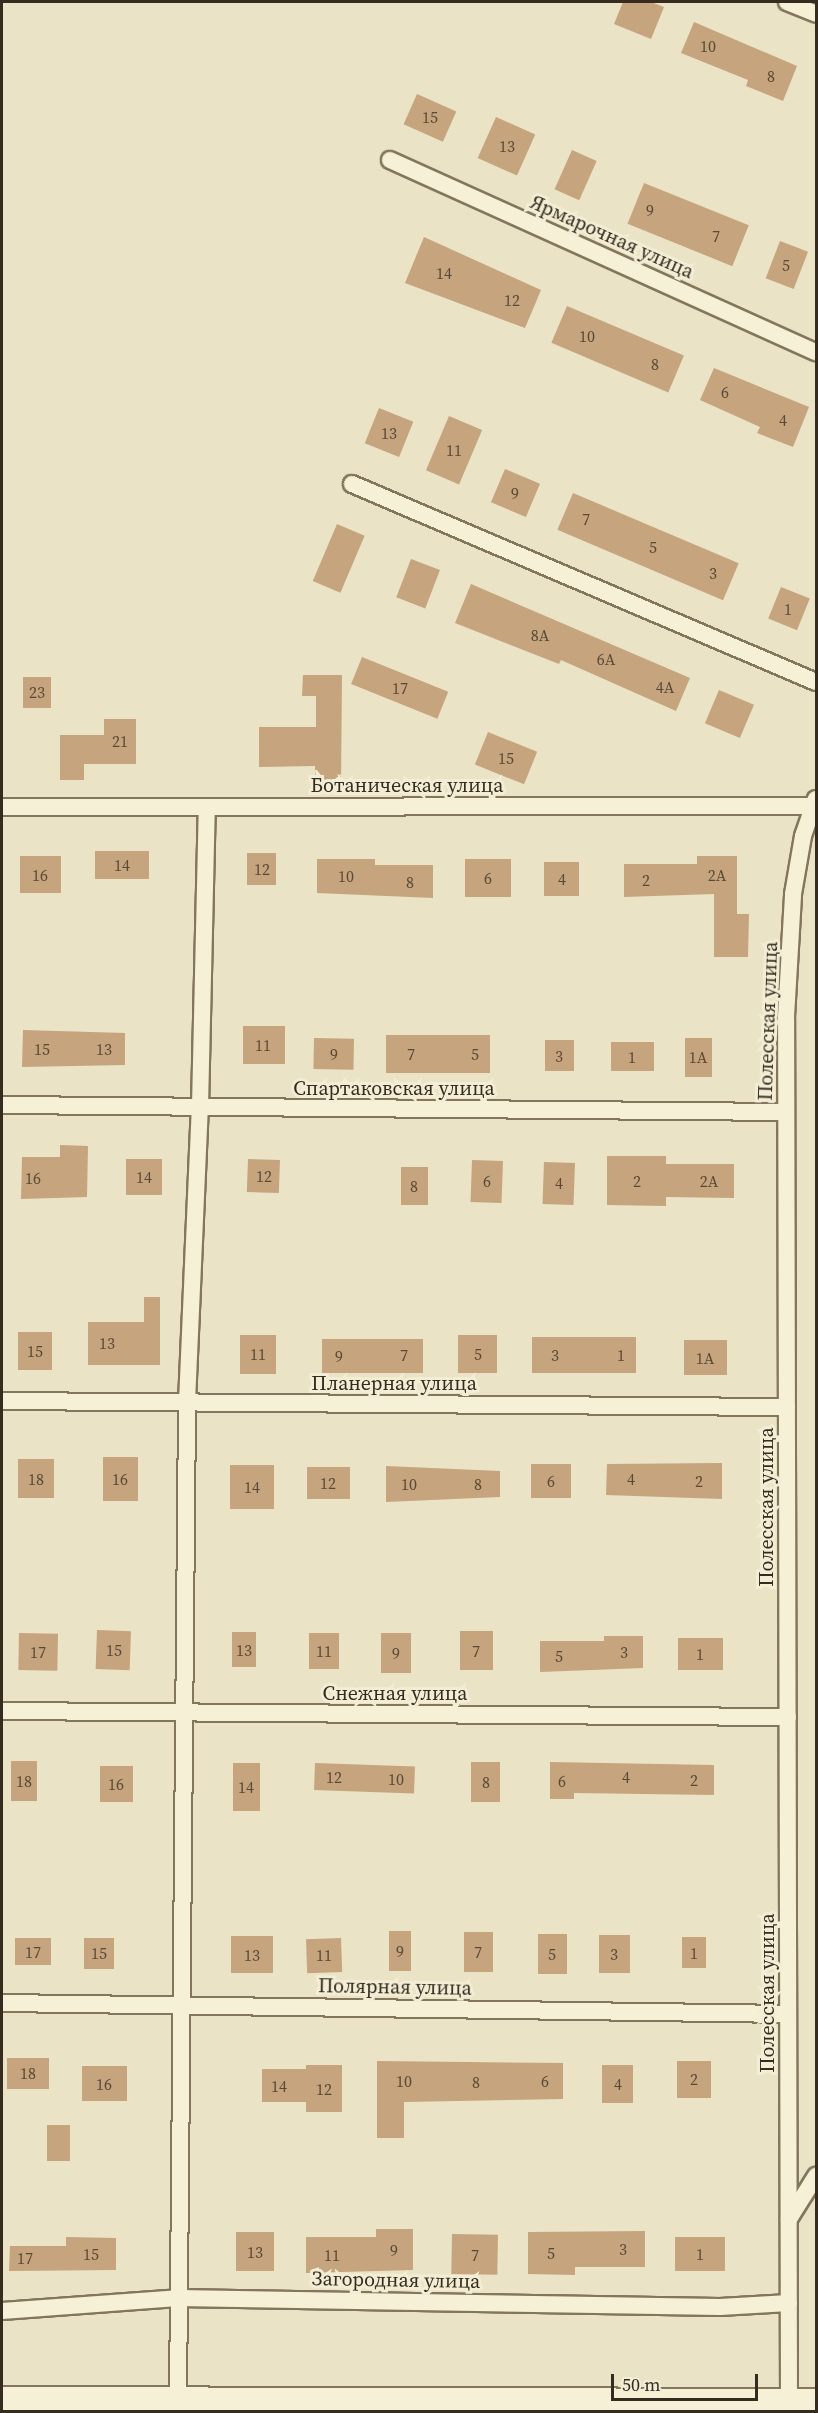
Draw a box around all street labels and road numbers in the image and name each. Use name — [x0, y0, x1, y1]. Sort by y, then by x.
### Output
street label: Ярмарочная улица — [527, 190, 697, 284]
street label: Ботаническая улица — [311, 773, 503, 797]
street label: Полесская улица — [753, 941, 783, 1101]
street label: Спартаковская улица — [293, 1076, 495, 1100]
street label: Планерная улица — [311, 1371, 477, 1395]
street label: Полесская улица — [754, 1427, 778, 1587]
street label: Снежная улица — [323, 1681, 467, 1705]
street label: Полесская улица — [755, 1913, 779, 2073]
street label: Полярная улица — [318, 1974, 472, 2000]
street label: Загородная улица — [311, 2267, 481, 2293]

